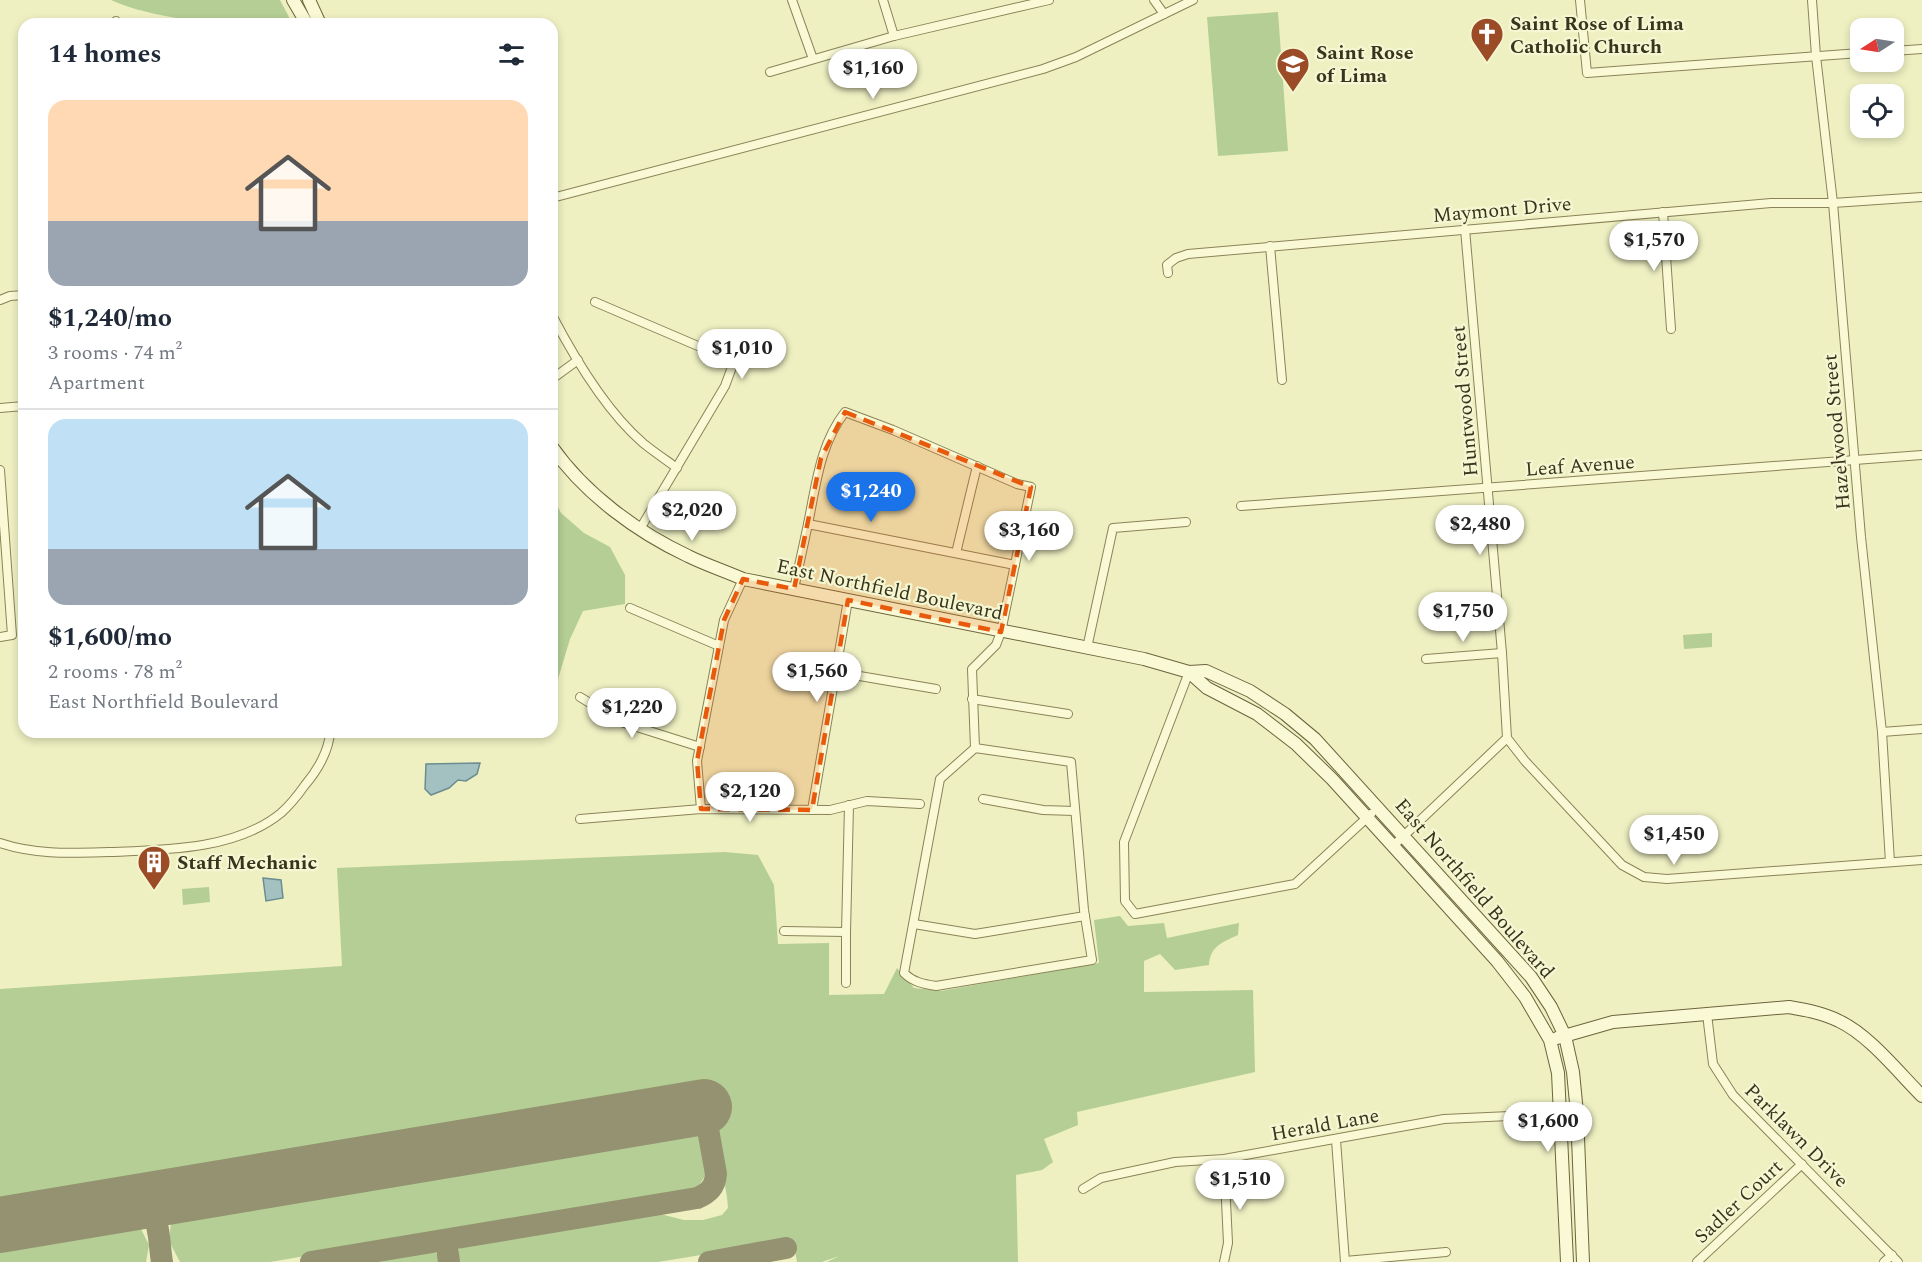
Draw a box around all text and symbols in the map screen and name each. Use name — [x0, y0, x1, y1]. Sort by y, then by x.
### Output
place label: Saint Rose of Lima Catholic Church — [1510, 9, 1685, 62]
church icon: Saint Rose of Lima Catholic Church — [1469, 16, 1505, 63]
north arrow — [1850, 18, 1904, 72]
map controls — [1850, 18, 1904, 138]
text: 14 homes — [48, 34, 162, 74]
icon: filters — [495, 38, 528, 71]
place label: Saint Rose of Lima — [1316, 38, 1414, 91]
school or university icon: Saint Rose of Lima — [1275, 46, 1311, 93]
pin: $1,160 — [824, 49, 922, 100]
text: $1,160 — [842, 53, 904, 83]
button: locate — [1850, 84, 1904, 138]
icon: home — [234, 139, 342, 247]
street label: Maymont Drive — [1431, 189, 1573, 231]
pin: $1,570 — [1605, 221, 1703, 272]
text: $1,570 — [1623, 225, 1685, 255]
text: $1,240/mo — [48, 298, 172, 338]
street label: Huntwood Street — [1443, 324, 1487, 478]
pin: $1,010 — [693, 329, 791, 380]
text: $1,010 — [711, 333, 773, 363]
text: 3 rooms · 74 m² — [48, 338, 182, 368]
street label: Hazelwood Street — [1815, 353, 1859, 511]
text: Apartment — [48, 368, 145, 398]
street label: Leaf Avenue — [1524, 447, 1636, 485]
icon: home — [234, 458, 342, 566]
pin: $1,240 — [822, 472, 920, 523]
text: $1,240 — [840, 476, 902, 506]
pin: $2,020 — [643, 491, 741, 542]
text: $2,020 — [661, 495, 723, 525]
pin: $2,480 — [1431, 505, 1529, 556]
text: $2,480 — [1449, 509, 1511, 539]
pin: $3,160 — [980, 511, 1078, 562]
text: $3,160 — [998, 515, 1060, 545]
street label: East Northfield Boulevard — [774, 551, 1006, 629]
pin: $1,750 — [1414, 592, 1512, 643]
text: $1,750 — [1432, 596, 1494, 626]
text: $1,600/mo — [48, 617, 172, 657]
pin: $1,560 — [768, 652, 866, 703]
text: $1,560 — [786, 656, 848, 686]
text: 2 rooms · 78 m² — [48, 657, 182, 687]
text: East Northfield Boulevard — [48, 687, 279, 717]
pin: $1,220 — [583, 688, 681, 739]
text: $1,220 — [601, 692, 663, 722]
pin: $2,120 — [701, 772, 799, 823]
text: $2,120 — [719, 776, 781, 806]
street label: East Northfield Boulevard — [1387, 792, 1561, 986]
pin: $1,450 — [1625, 815, 1723, 866]
text: $1,450 — [1643, 819, 1705, 849]
building icon: Staff Mechanic — [136, 844, 172, 891]
place label: Staff Mechanic — [177, 848, 317, 878]
street label: Parklawn Drive — [1737, 1077, 1855, 1195]
street label: Herald Lane — [1269, 1101, 1382, 1149]
pin: $1,600 — [1499, 1102, 1597, 1153]
text: $1,600 — [1517, 1106, 1579, 1136]
street label: Sadler Court — [1687, 1153, 1790, 1251]
pin: $1,510 — [1191, 1160, 1289, 1211]
text: $1,510 — [1209, 1164, 1271, 1194]

